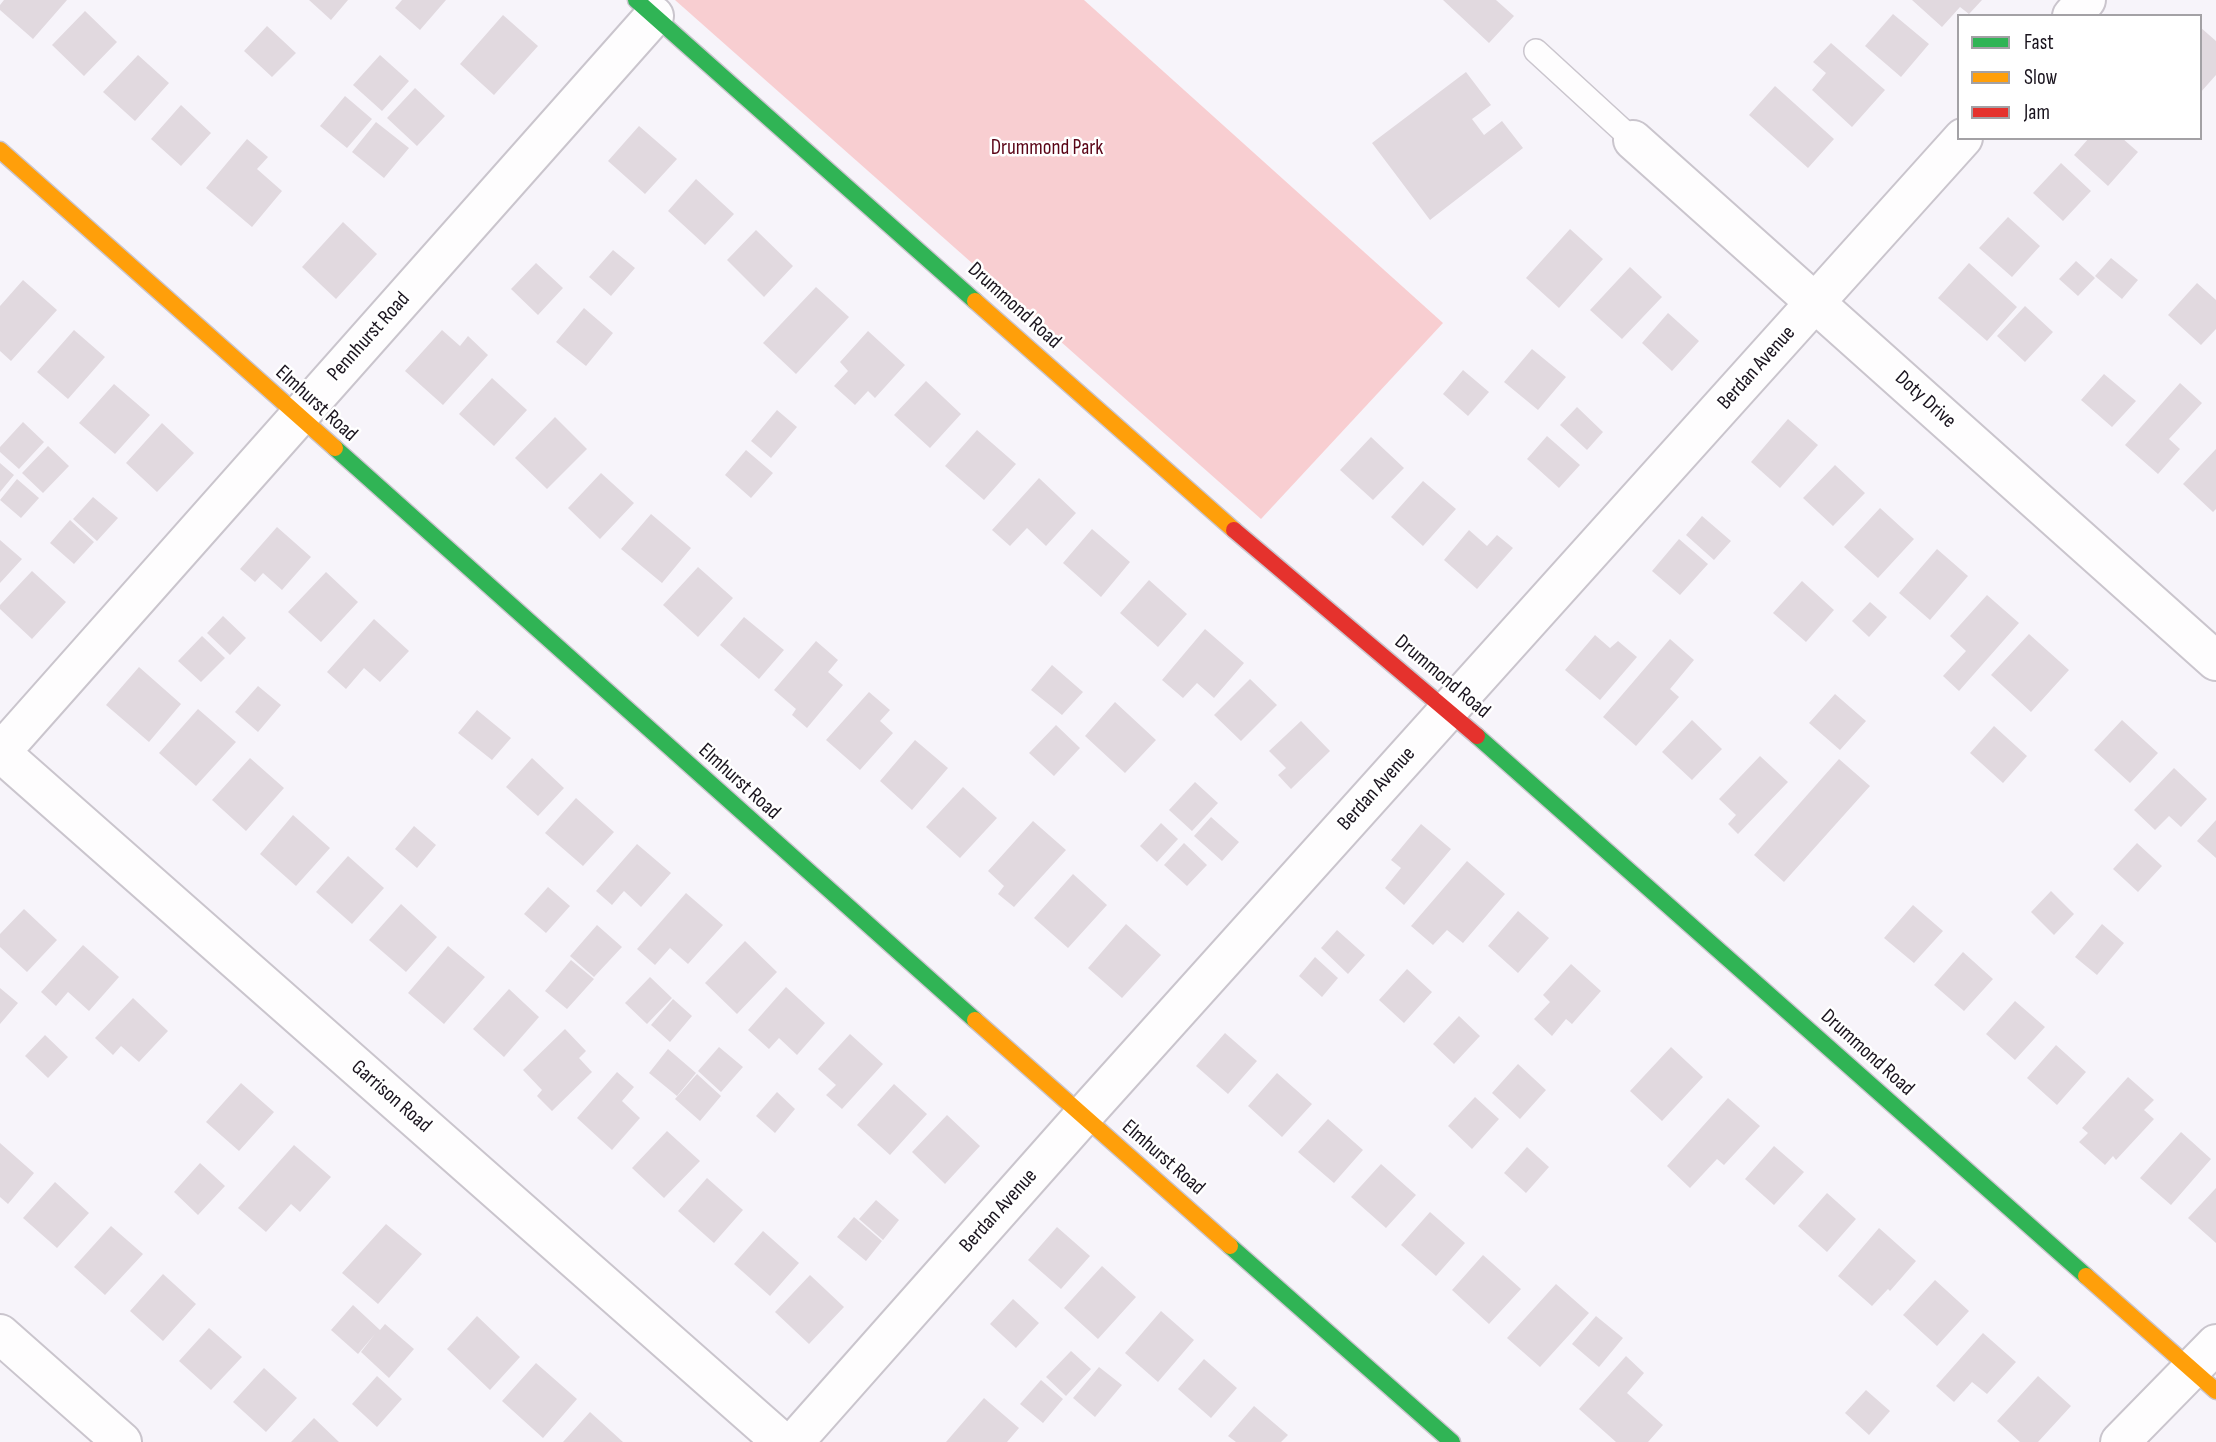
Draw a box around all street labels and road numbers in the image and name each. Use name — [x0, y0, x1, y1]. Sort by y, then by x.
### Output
street label: Drummond Road — [962, 258, 1066, 354]
street label: Pennhurst Road — [322, 287, 416, 387]
street label: Berdan Avenue — [1713, 321, 1801, 415]
street label: Elmhurst Road — [270, 361, 362, 447]
street label: Doty Drive — [1889, 366, 1961, 434]
street label: Drummond Road — [1389, 630, 1495, 724]
street label: Elmhurst Road — [693, 739, 785, 825]
street label: Berdan Avenue — [1333, 742, 1421, 836]
street label: Drummond Road — [1815, 1005, 1919, 1101]
street label: Garrison Road — [346, 1055, 436, 1139]
street label: Elmhurst Road — [1116, 1115, 1210, 1201]
street label: Berdan Avenue — [955, 1164, 1043, 1258]

